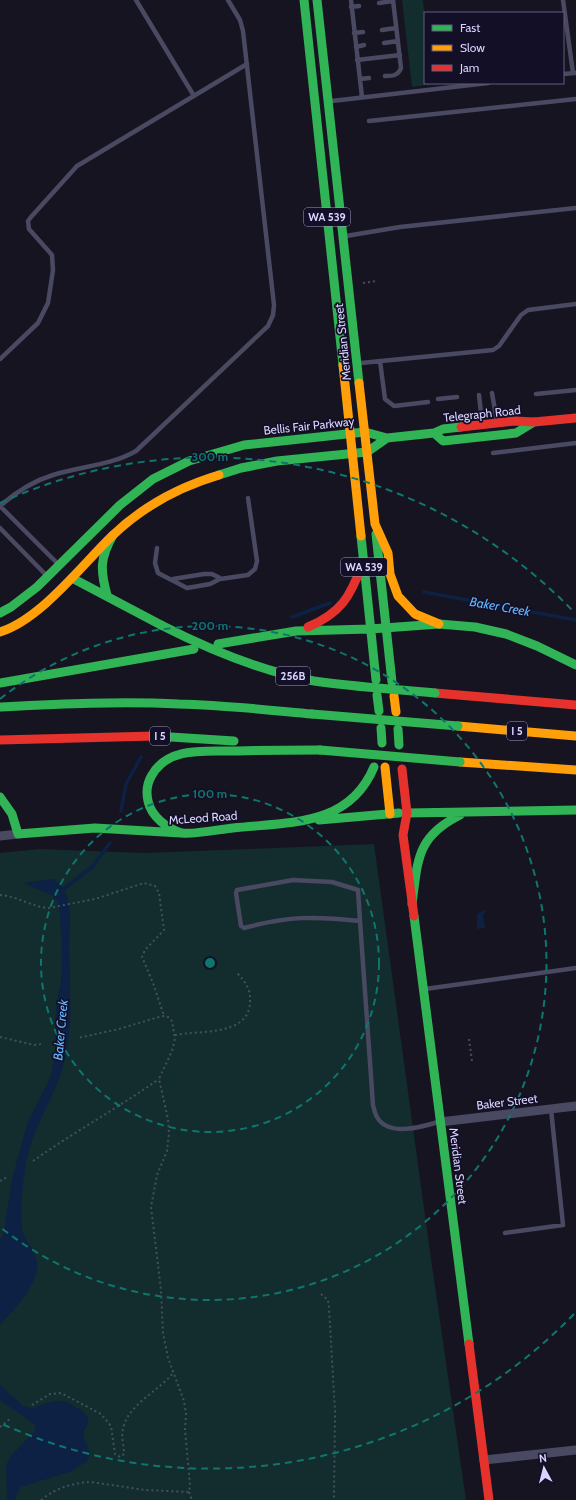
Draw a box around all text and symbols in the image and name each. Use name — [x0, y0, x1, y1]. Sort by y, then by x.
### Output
legend — [424, 12, 564, 84]
text: Fast — [460, 20, 480, 35]
text: Slow — [460, 40, 485, 55]
text: Jam — [459, 60, 479, 75]
road number: WA 539 — [304, 208, 350, 226]
street label: Meridian Street — [331, 303, 354, 381]
street label: Telegraph Road — [442, 402, 521, 425]
street label: Bellis Fair Parkway — [263, 413, 355, 438]
text: 300 m — [192, 449, 228, 464]
road number: WA 539 — [341, 558, 387, 576]
water label: Baker Creek — [469, 593, 532, 619]
text: 200 m — [192, 618, 228, 633]
road number: 256B — [276, 667, 310, 685]
road number: I 5 — [507, 722, 527, 740]
road number: I 5 — [150, 727, 170, 745]
text: 100 m — [193, 786, 227, 801]
street label: McLeod Road — [168, 808, 238, 827]
centre of rings — [203, 956, 217, 970]
water label: Baker Creek — [49, 998, 71, 1061]
street label: Baker Street — [475, 1090, 538, 1113]
street label: Meridian Street — [446, 1127, 471, 1205]
north arrow — [524, 1448, 564, 1488]
text: N — [538, 1451, 547, 1465]

